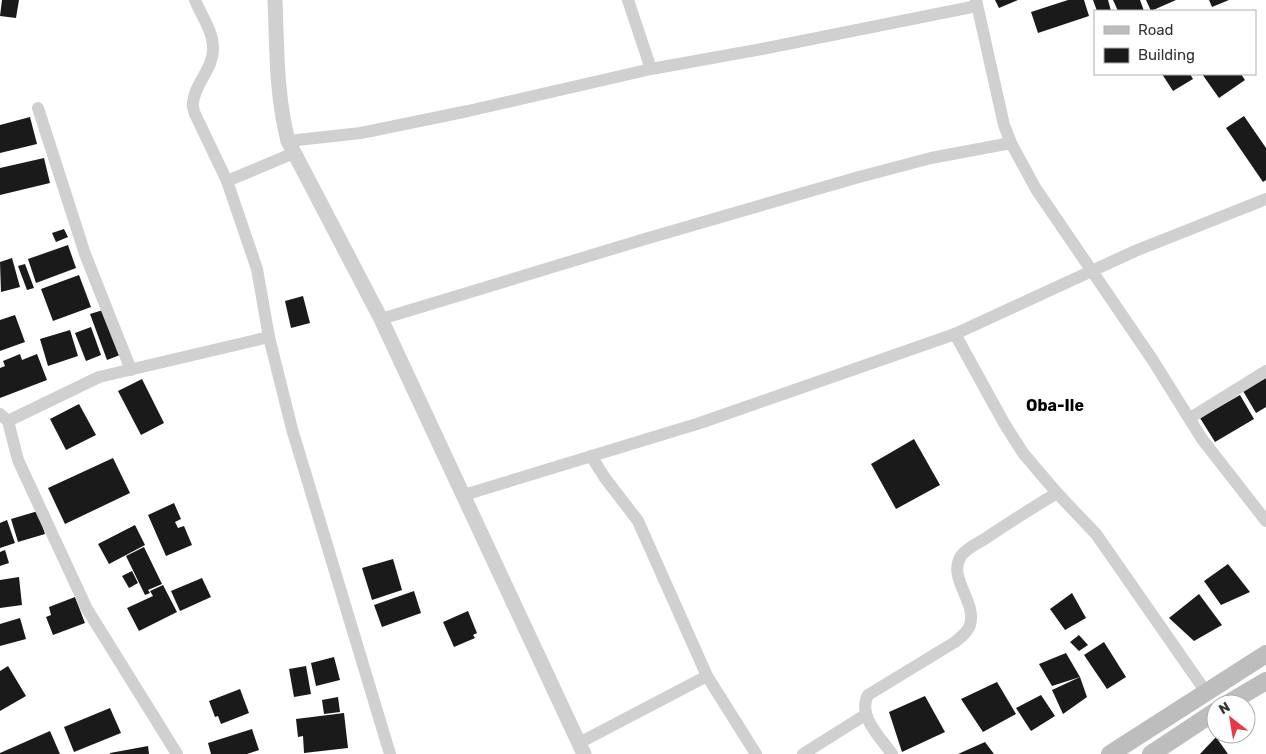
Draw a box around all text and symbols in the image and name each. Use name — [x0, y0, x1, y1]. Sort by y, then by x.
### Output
legend — [1094, 10, 1256, 75]
text: Road — [1138, 21, 1174, 39]
text: Building — [1138, 46, 1195, 64]
district label: Oba-Ile — [1026, 396, 1084, 415]
north arrow — [1206, 694, 1256, 744]
text: N — [1216, 698, 1233, 718]

